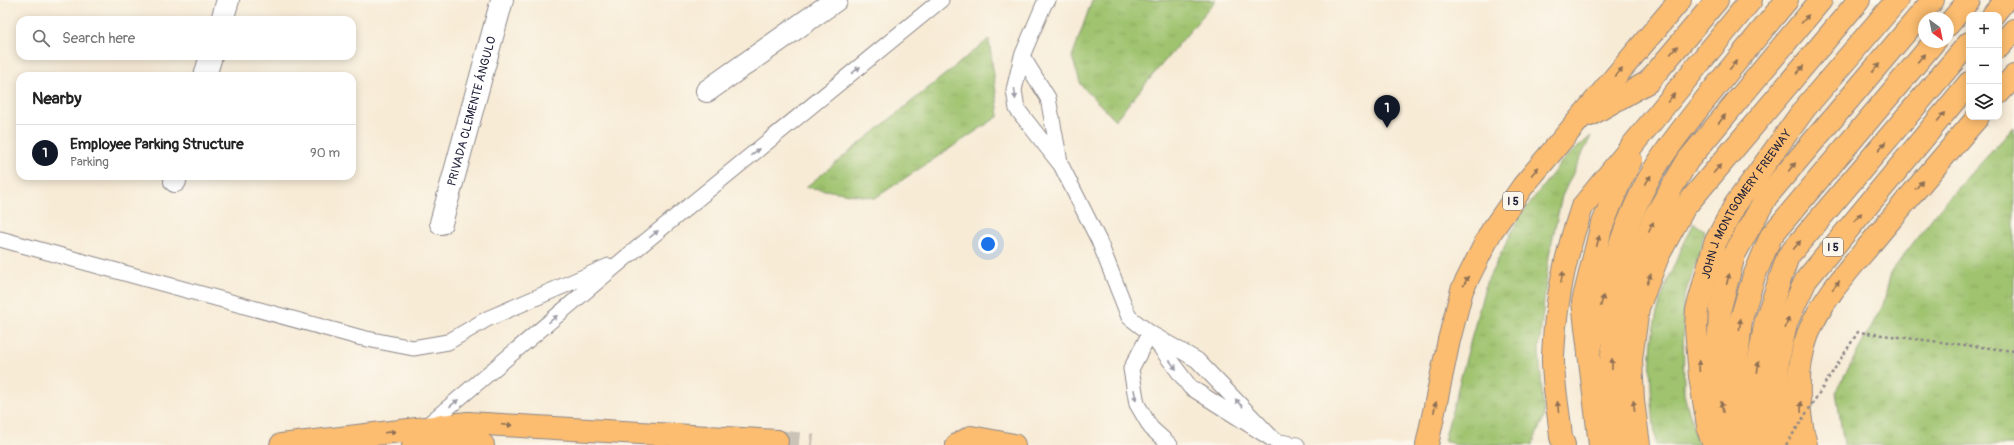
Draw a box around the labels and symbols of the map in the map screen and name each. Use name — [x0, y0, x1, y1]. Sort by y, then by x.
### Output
north arrow — [1918, 12, 1954, 48]
one-way arrow — [1801, 14, 1810, 24]
street label: PRIVADA CLEMENTE ÁNGULO — [444, 34, 500, 188]
one-way arrow — [1670, 45, 1679, 56]
one-way arrow — [1916, 53, 1925, 64]
one-way arrow — [1729, 59, 1737, 70]
one-way arrow — [1871, 63, 1880, 73]
one-way arrow — [1796, 64, 1805, 75]
one-way arrow — [850, 65, 861, 74]
one-way arrow — [1615, 67, 1624, 78]
one-way arrow — [1012, 88, 1019, 100]
one-way arrow — [1666, 93, 1675, 104]
pin: 1 — [1374, 95, 1400, 128]
one-way arrow — [1937, 111, 1946, 122]
one-way arrow — [1717, 113, 1726, 124]
street label: JOHN J. MONTGOMERY FREEWAY — [1699, 127, 1795, 281]
one-way arrow — [1877, 141, 1886, 152]
one-way arrow — [750, 148, 761, 156]
one-way arrow — [1787, 162, 1796, 172]
one-way arrow — [1712, 164, 1721, 175]
one-way arrow — [1531, 166, 1540, 177]
one-way arrow — [1644, 175, 1652, 185]
one-way arrow — [1914, 180, 1924, 190]
road number: I 5 — [1503, 192, 1523, 210]
one-way arrow — [1854, 211, 1863, 222]
one-way arrow — [1648, 221, 1654, 232]
one-way arrow — [649, 230, 660, 239]
your location — [978, 234, 998, 254]
one-way arrow — [1596, 234, 1602, 247]
road number: I 5 — [1823, 238, 1843, 256]
one-way arrow — [1793, 240, 1802, 251]
one-way arrow — [1559, 271, 1565, 284]
one-way arrow — [1725, 272, 1731, 284]
one-way arrow — [1647, 273, 1653, 285]
one-way arrow — [1463, 275, 1469, 287]
one-way arrow — [1832, 280, 1841, 291]
one-way arrow — [1599, 295, 1605, 308]
one-way arrow — [548, 315, 559, 324]
one-way arrow — [1784, 317, 1790, 329]
one-way arrow — [1737, 318, 1744, 330]
one-way arrow — [1609, 357, 1615, 370]
one-way arrow — [1169, 359, 1178, 370]
one-way arrow — [1696, 359, 1702, 372]
one-way arrow — [1755, 361, 1761, 373]
one-way arrow — [1133, 389, 1139, 401]
one-way arrow — [1234, 398, 1243, 408]
one-way arrow — [448, 399, 459, 408]
one-way arrow — [1630, 400, 1637, 412]
one-way arrow — [1798, 400, 1804, 413]
one-way arrow — [1432, 401, 1438, 413]
one-way arrow — [1555, 401, 1561, 413]
one-way arrow — [1718, 401, 1724, 413]
one-way arrow — [501, 422, 513, 429]
one-way arrow — [383, 429, 396, 435]

